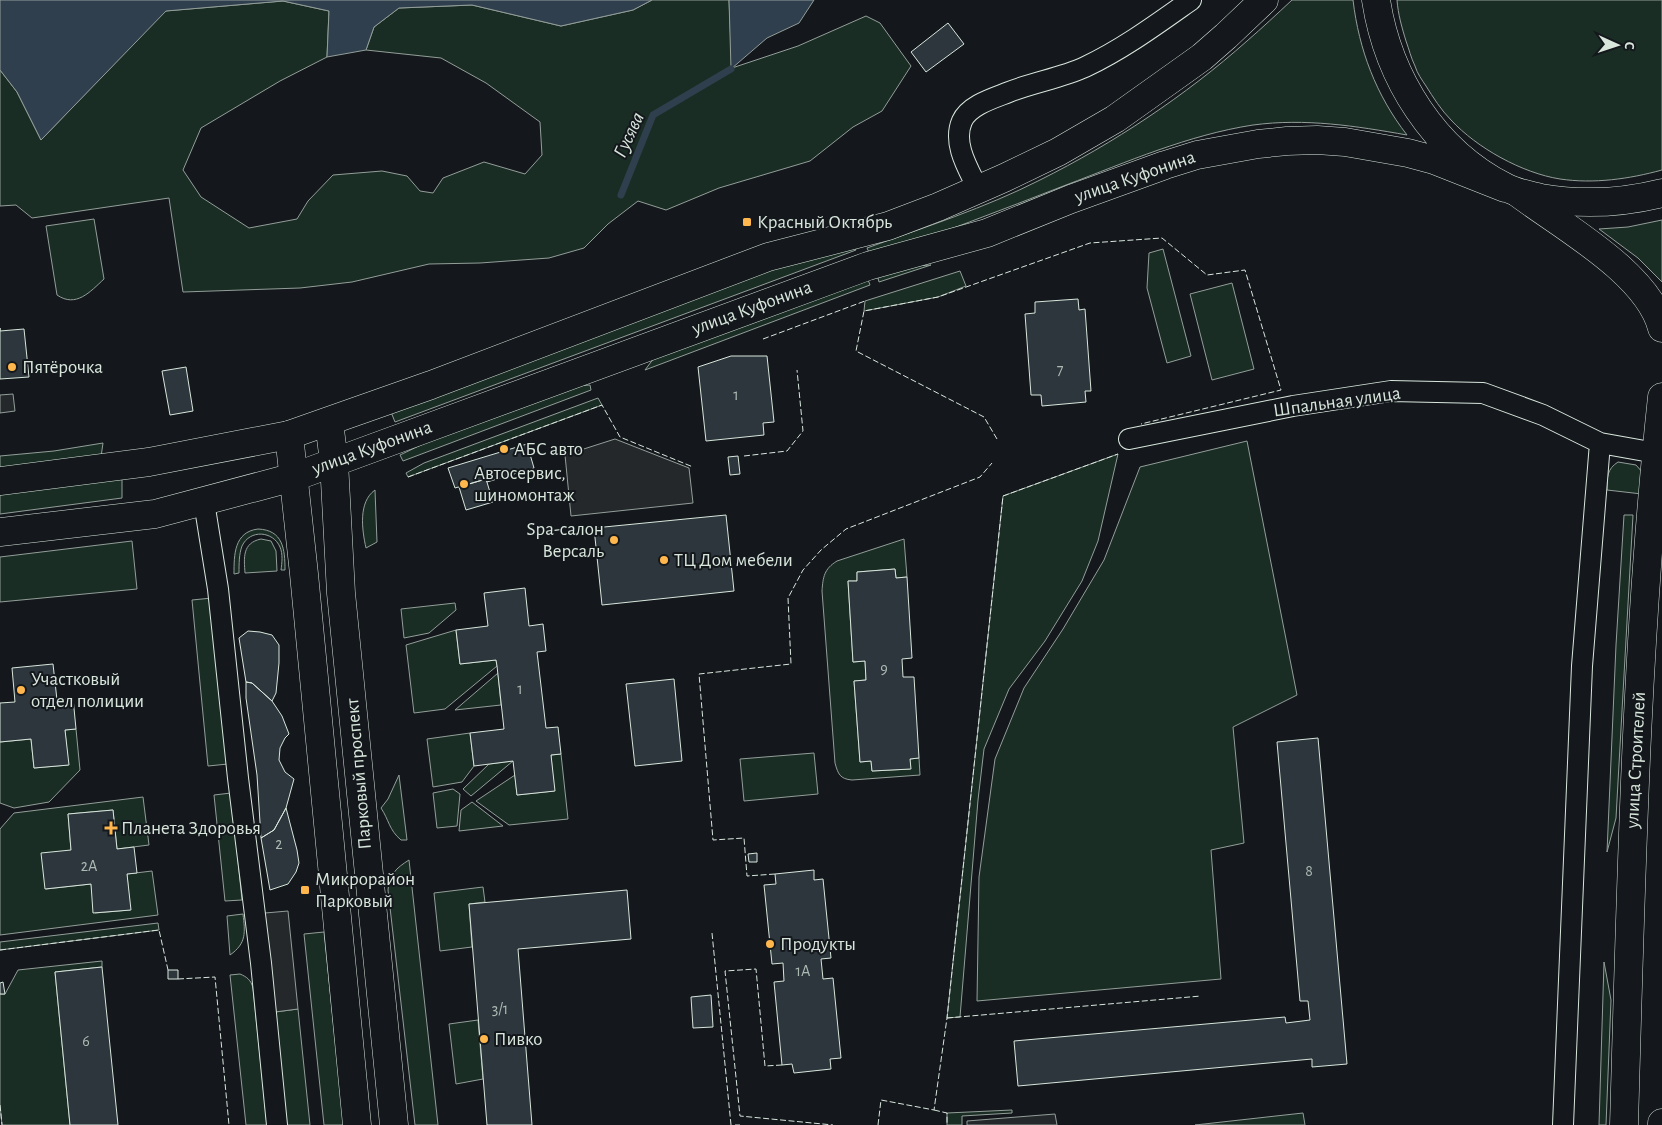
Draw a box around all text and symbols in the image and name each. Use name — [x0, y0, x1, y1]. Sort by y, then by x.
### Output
north arrow — [1592, 20, 1642, 70]
text: С — [1622, 41, 1636, 50]
water label: Гусява — [610, 109, 648, 161]
street label: улица Куфонина — [1071, 147, 1198, 207]
place label: Красный Октябрь — [757, 213, 892, 232]
marker: Красный Октябрь — [741, 216, 753, 228]
street label: улица Куфонина — [689, 277, 815, 339]
place label: Пятёрочка — [22, 358, 103, 377]
marker: Пятёрочка — [6, 361, 18, 373]
house number: 7 — [1057, 362, 1064, 378]
street label: Шпальная улица — [1272, 384, 1402, 420]
house number: 1 — [733, 387, 739, 403]
street label: улица Куфонина — [309, 417, 435, 479]
place label: АБС авто — [514, 440, 583, 459]
marker: АБС авто — [498, 443, 510, 455]
place label: Автосервис, шиномонтаж — [474, 464, 575, 505]
marker: Автосервис, шиномонтаж — [458, 478, 470, 490]
place label: Spa-салон Версаль — [527, 520, 604, 561]
marker: Spa-салон Версаль — [608, 534, 620, 546]
place label: ТЦ Дом мебели — [674, 551, 793, 570]
marker: ТЦ Дом мебели — [658, 554, 670, 566]
house number: 9 — [880, 661, 888, 677]
place label: Участковый отдел полиции — [31, 670, 144, 711]
house number: 1 — [517, 681, 523, 697]
marker: Участковый отдел полиции — [15, 684, 27, 696]
street label: улица Строителей — [1623, 691, 1649, 830]
street label: Парковый проспект — [343, 698, 375, 850]
place label: Планета Здоровья — [121, 819, 261, 838]
marker: Планета Здоровья — [105, 822, 117, 834]
house number: 2 — [275, 836, 283, 852]
house number: 2А — [81, 858, 98, 874]
house number: 8 — [1305, 863, 1313, 879]
place label: Микрорайон Парковый — [315, 870, 415, 911]
marker: Микрорайон Парковый — [299, 884, 311, 896]
place label: Продукты — [780, 935, 856, 954]
marker: Продукты — [764, 938, 776, 950]
house number: 1А — [796, 963, 811, 979]
house number: 3/1 — [492, 1001, 508, 1017]
place label: Пивко — [494, 1030, 543, 1049]
house number: 6 — [82, 1033, 90, 1049]
marker: Пивко — [478, 1033, 490, 1045]

